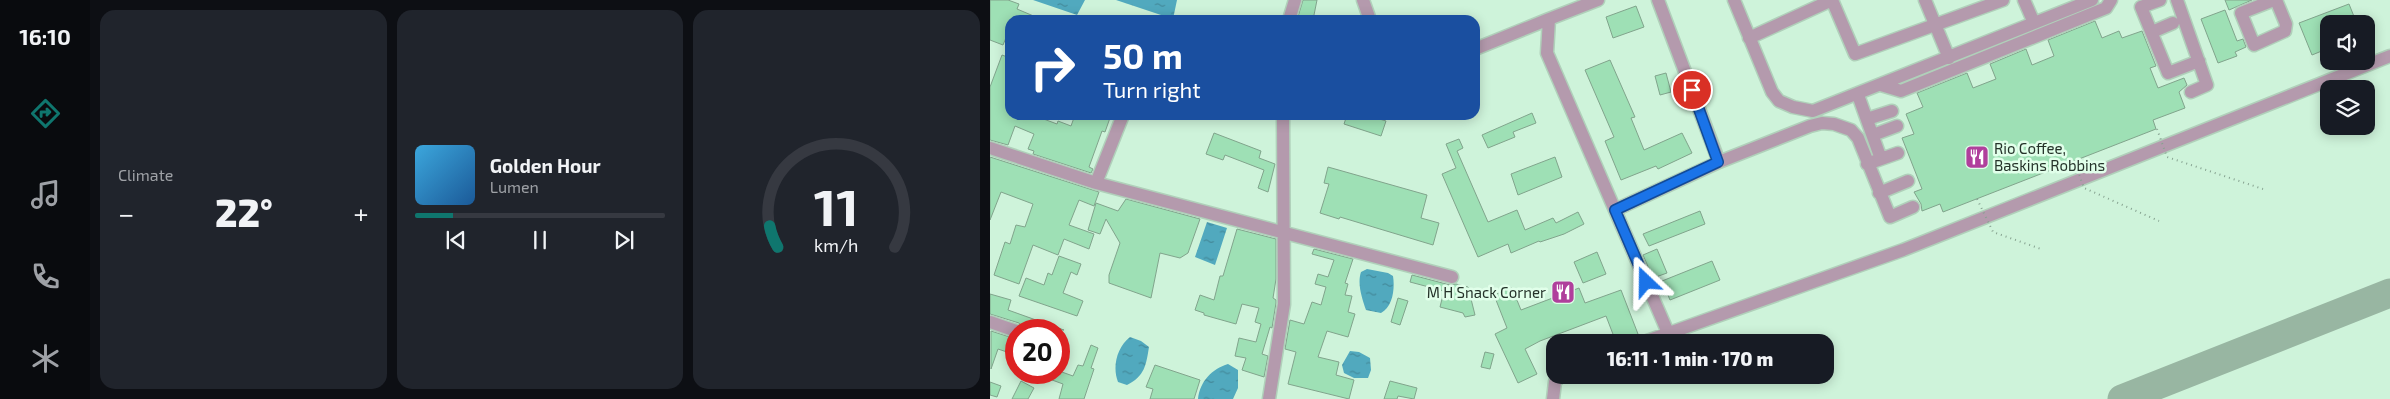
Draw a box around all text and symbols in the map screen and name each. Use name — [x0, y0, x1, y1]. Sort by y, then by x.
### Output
map controls — [2320, 15, 2375, 135]
button: sound — [2320, 15, 2375, 70]
text: 16:10 — [19, 23, 71, 49]
text: 50 m — [1103, 34, 1183, 76]
icon: right — [1020, 35, 1085, 100]
pin — [1671, 69, 1713, 111]
text: Turn right — [1103, 76, 1201, 102]
icon: arrive — [1678, 76, 1706, 104]
button: layers — [2320, 80, 2375, 135]
icon: directions — [28, 96, 63, 131]
place label: Rio Coffee, Baskins Robbins — [1994, 139, 2105, 174]
restaurant icon: Rio Coffee, Baskins Robbins — [1964, 144, 1990, 170]
text: Golden Hour — [490, 154, 601, 177]
text: Climate — [118, 165, 173, 184]
text: 11 — [814, 174, 859, 236]
icon: music — [28, 177, 63, 212]
text: Lumen — [490, 177, 539, 196]
text: 22° — [215, 189, 273, 235]
text: − — [118, 196, 134, 230]
text: + — [353, 196, 369, 230]
icon: previous — [442, 226, 470, 254]
icon: pause — [526, 226, 554, 254]
icon: next — [610, 226, 638, 254]
text: km/h — [814, 234, 859, 256]
position arrow — [1619, 255, 1671, 307]
icon: phone — [28, 259, 63, 294]
restaurant icon: M H Snack Corner — [1550, 279, 1576, 305]
place label: M H Snack Corner — [1427, 283, 1546, 301]
speed limit sign: 20 — [1005, 319, 1070, 384]
icon: climate — [28, 341, 63, 376]
text: 16:11 · 1 min · 170 m — [1607, 347, 1773, 370]

